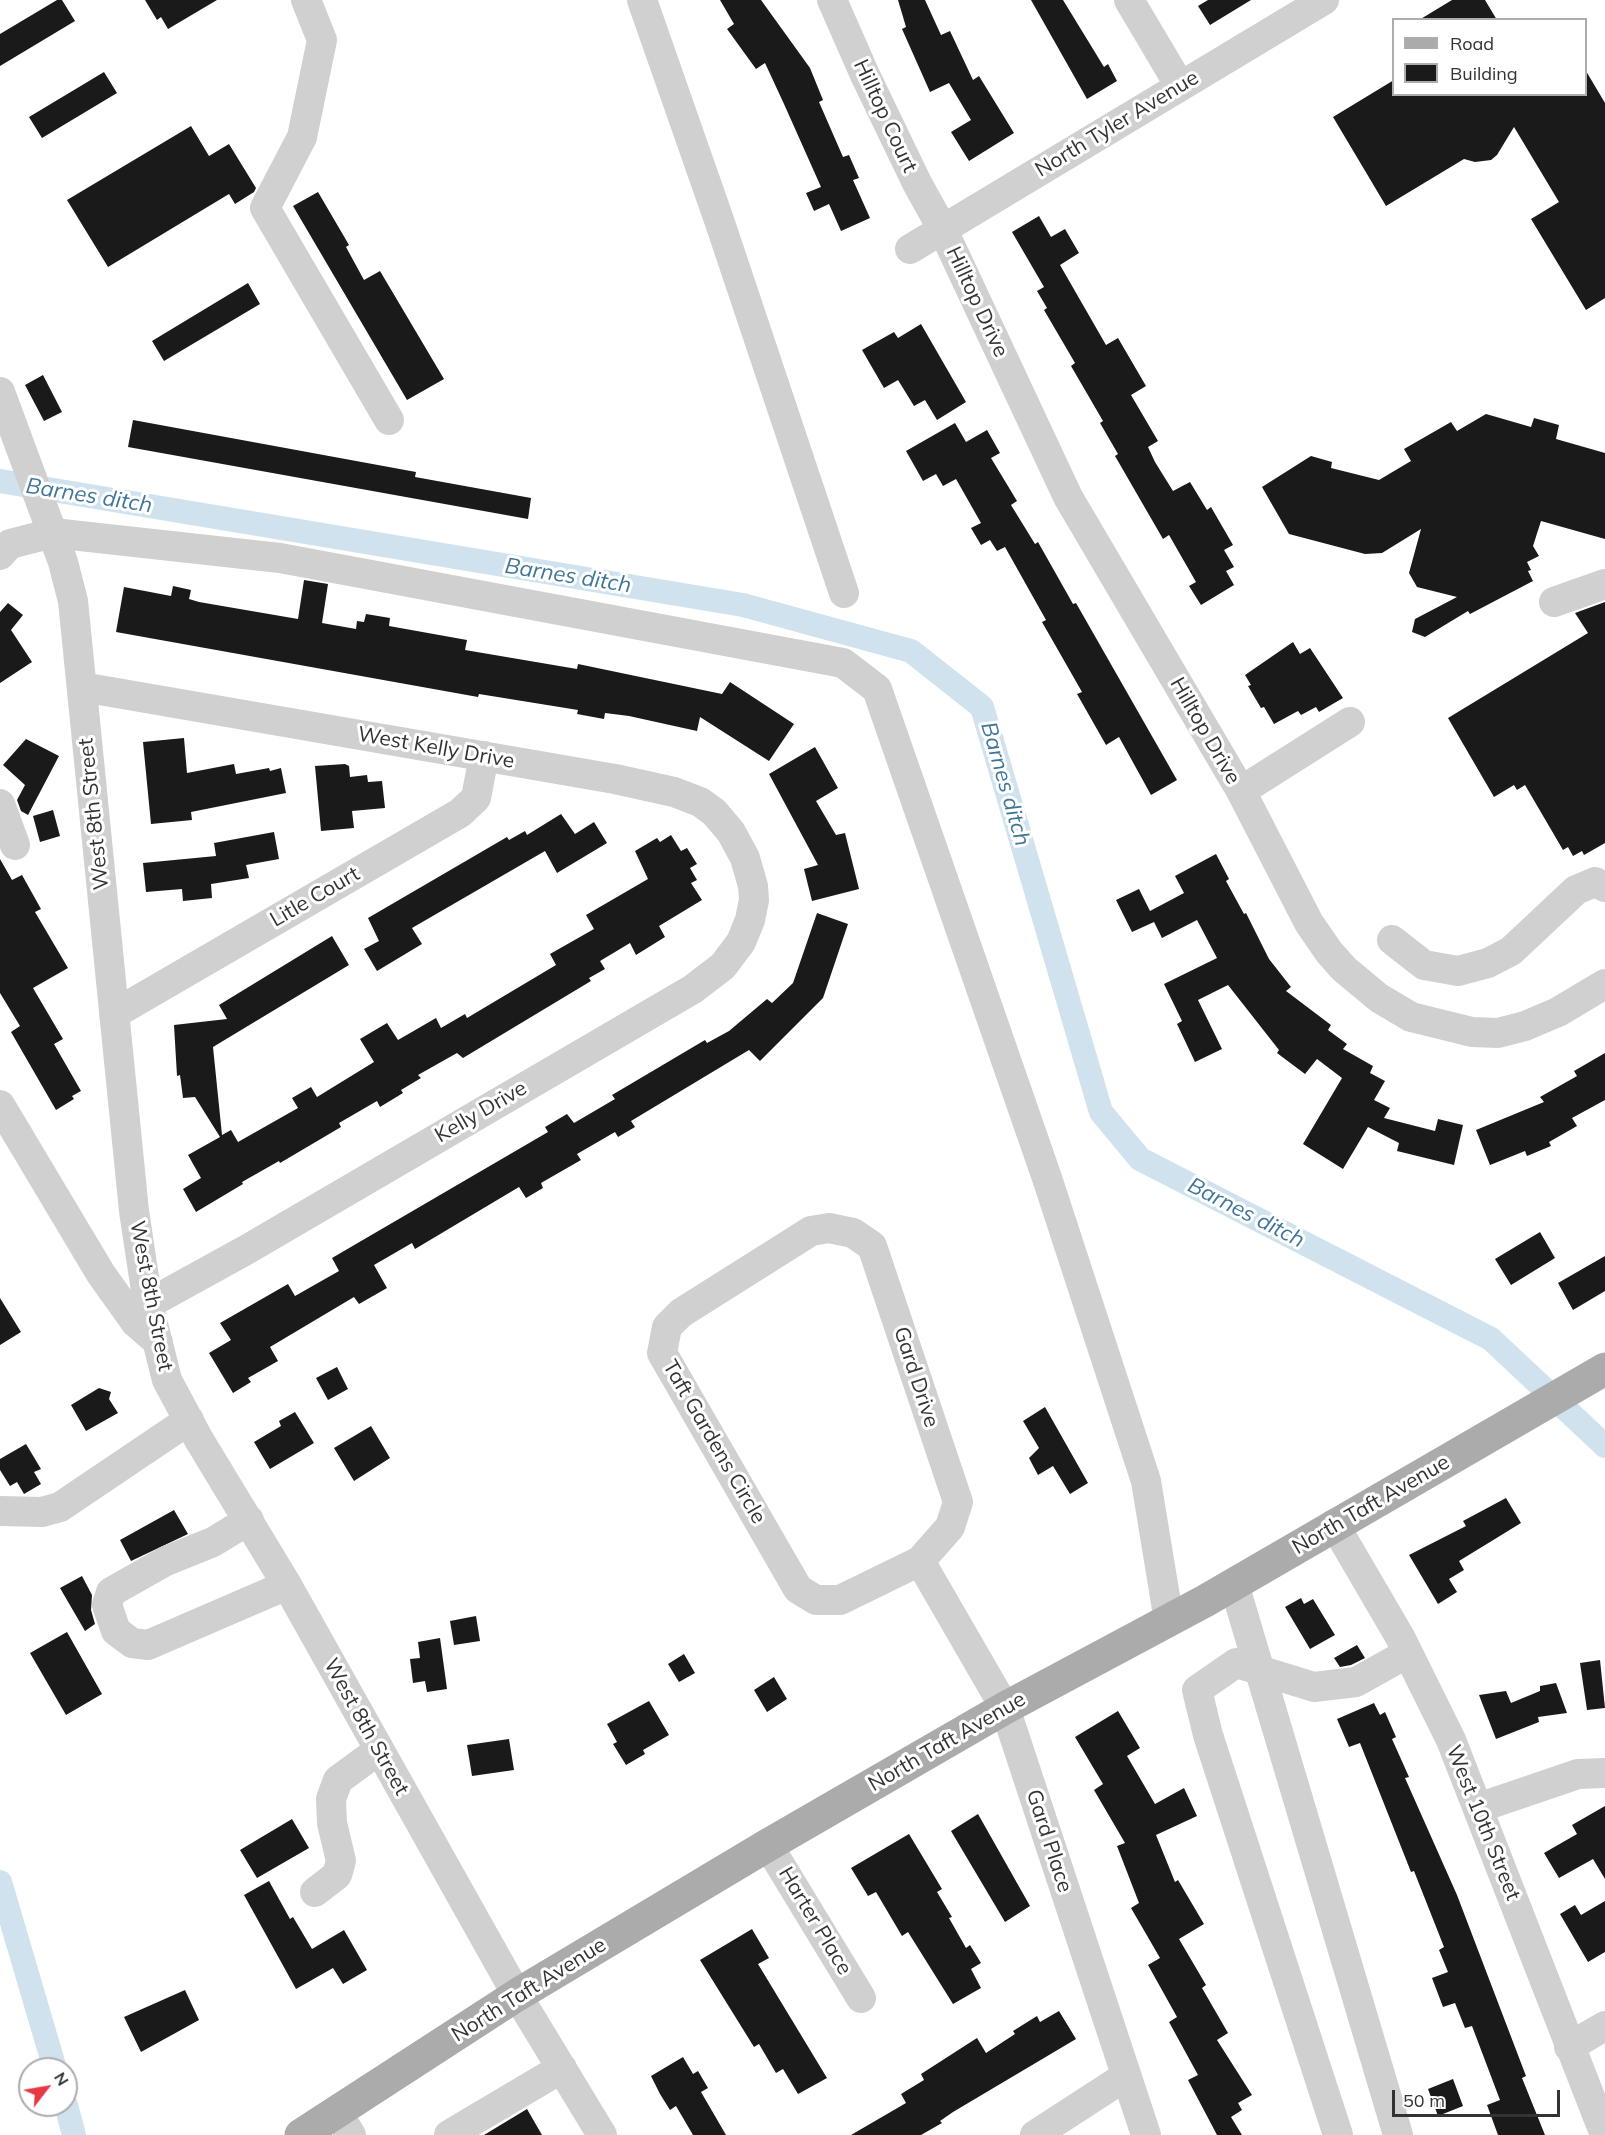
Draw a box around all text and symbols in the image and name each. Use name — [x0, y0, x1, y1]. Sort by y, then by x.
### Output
legend — [1392, 18, 1587, 96]
text: Road — [1450, 32, 1494, 55]
street label: Hilltop Court — [848, 56, 922, 176]
text: Building — [1450, 62, 1518, 85]
street label: North Tyler Avenue — [1031, 65, 1203, 183]
street label: Hilltop Drive — [940, 243, 1014, 361]
water label: Barnes ditch — [24, 473, 154, 519]
water label: Barnes ditch — [503, 553, 633, 599]
street label: Hilltop Drive — [1164, 673, 1246, 789]
water label: Barnes ditch — [975, 719, 1035, 849]
street label: West Kelly Drive — [356, 722, 516, 774]
street label: West 8th Street — [73, 737, 115, 891]
street label: Litle Court — [266, 861, 364, 933]
street label: Kelly Drive — [431, 1076, 531, 1148]
water label: Barnes ditch — [1183, 1172, 1309, 1254]
street label: West 8th Street — [124, 1219, 178, 1373]
street label: Gard Drive — [888, 1324, 944, 1430]
street label: Taft Gardens Circle — [657, 1356, 771, 1528]
street label: North Taft Avenue — [1288, 1450, 1454, 1560]
street label: West 8th Street — [318, 1654, 414, 1800]
street label: North Taft Avenue — [864, 1687, 1030, 1797]
street label: West 10th Street — [1440, 1742, 1526, 1904]
street label: Gard Place — [1021, 1787, 1077, 1895]
street label: Harter Place — [773, 1862, 857, 1980]
street label: North Taft Avenue — [447, 1932, 611, 2048]
north arrow — [18, 2057, 78, 2117]
text: N — [50, 2068, 73, 2089]
scale bar — [1395, 2078, 1563, 2116]
text: 50 m — [1403, 2089, 1445, 2112]

